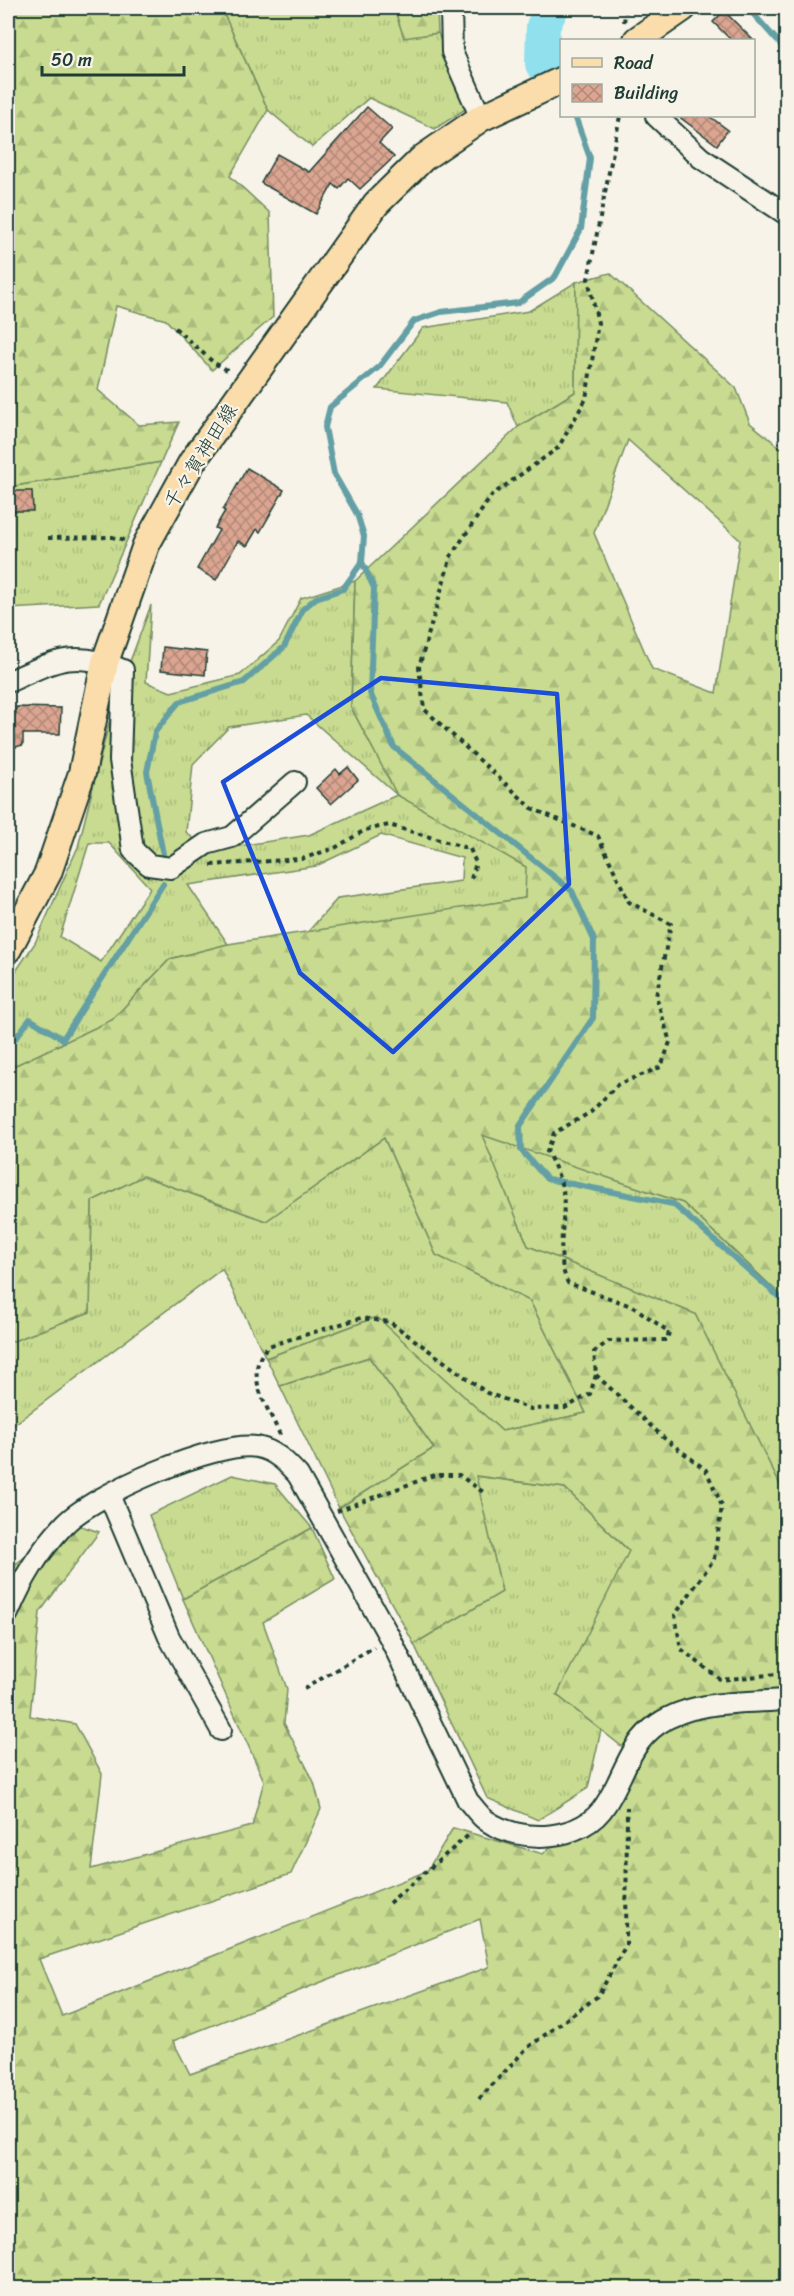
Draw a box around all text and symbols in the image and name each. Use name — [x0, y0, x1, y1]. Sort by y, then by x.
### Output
scale bar — [42, 39, 184, 77]
legend — [560, 39, 755, 117]
text: 50 m — [51, 44, 92, 76]
text: Road — [614, 47, 654, 79]
text: Building — [614, 77, 678, 109]
street label: 千々賀神田線 — [154, 396, 247, 516]

